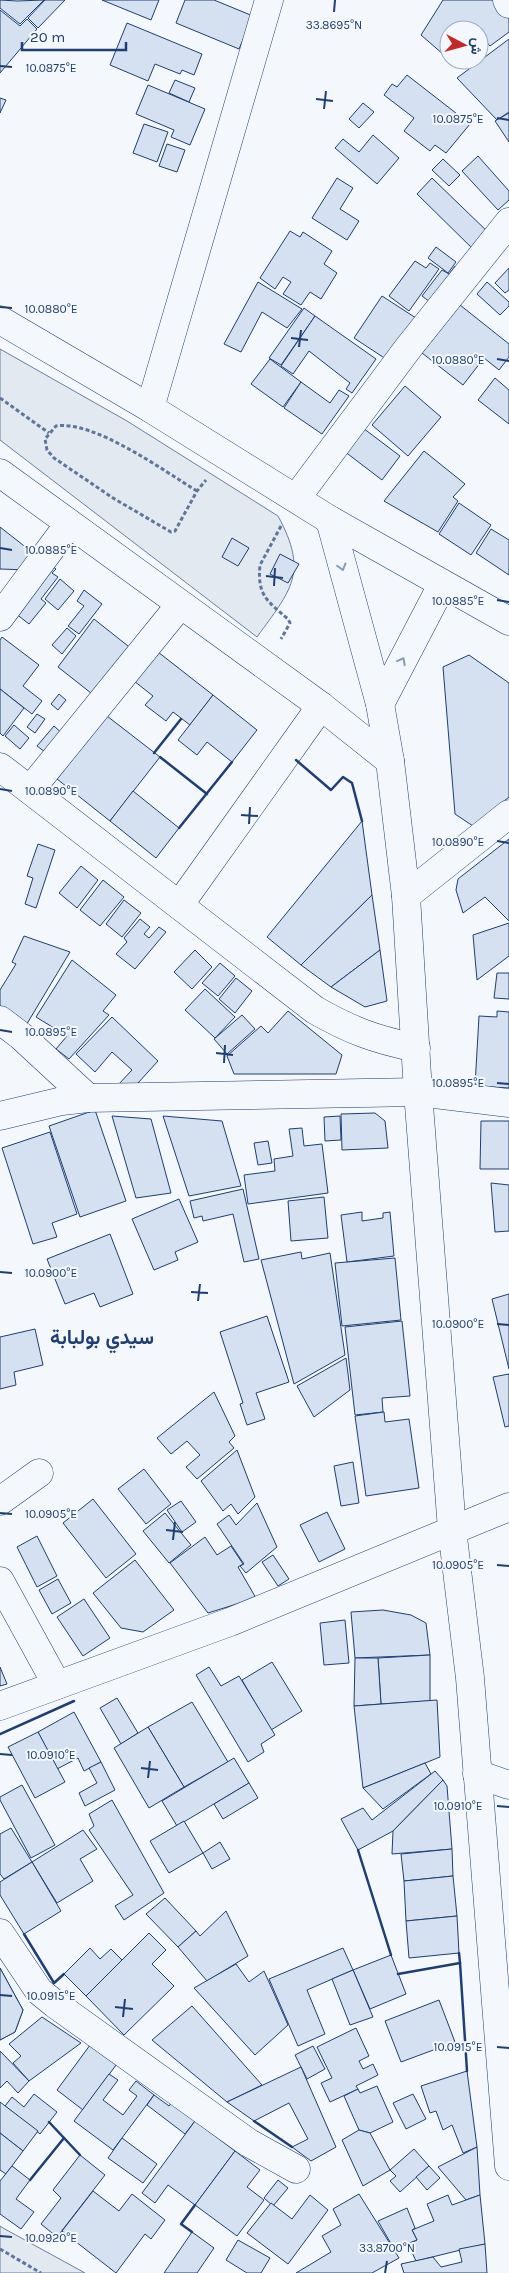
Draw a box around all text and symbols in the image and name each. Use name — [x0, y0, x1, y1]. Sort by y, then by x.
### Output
text: 33.8695°N — [306, 18, 362, 32]
scale bar — [22, 20, 126, 52]
north arrow — [439, 20, 489, 70]
text: 20 m — [30, 28, 65, 46]
text: ش — [467, 37, 486, 56]
text: 10.0875°E — [26, 61, 76, 75]
text: 10.0875°E — [433, 112, 483, 126]
text: 10.0880°E — [24, 302, 78, 316]
text: 10.0880°E — [431, 353, 485, 367]
text: 10.0885°E — [25, 543, 77, 557]
one-way arrow — [337, 562, 347, 570]
text: 10.0885°E — [432, 594, 484, 608]
one-way arrow — [396, 657, 406, 666]
text: 10.0890°E — [25, 784, 77, 798]
text: 10.0890°E — [432, 835, 484, 849]
text: 10.0895°E — [25, 1025, 77, 1039]
text: 10.0895°E — [432, 1076, 484, 1090]
text: 10.0900°E — [25, 1266, 77, 1280]
text: 10.0900°E — [432, 1317, 484, 1331]
district label: سيدي بولبابة — [50, 1326, 154, 1354]
text: 10.0905°E — [25, 1507, 77, 1521]
text: 10.0905°E — [432, 1558, 484, 1572]
text: 10.0910°E — [26, 1748, 76, 1762]
text: 10.0910°E — [433, 1799, 483, 1813]
text: 10.0915°E — [27, 1989, 75, 2003]
text: 10.0915°E — [434, 2040, 482, 2054]
text: 10.0920°E — [25, 2231, 77, 2245]
text: 33.8700°N — [359, 2241, 415, 2255]

